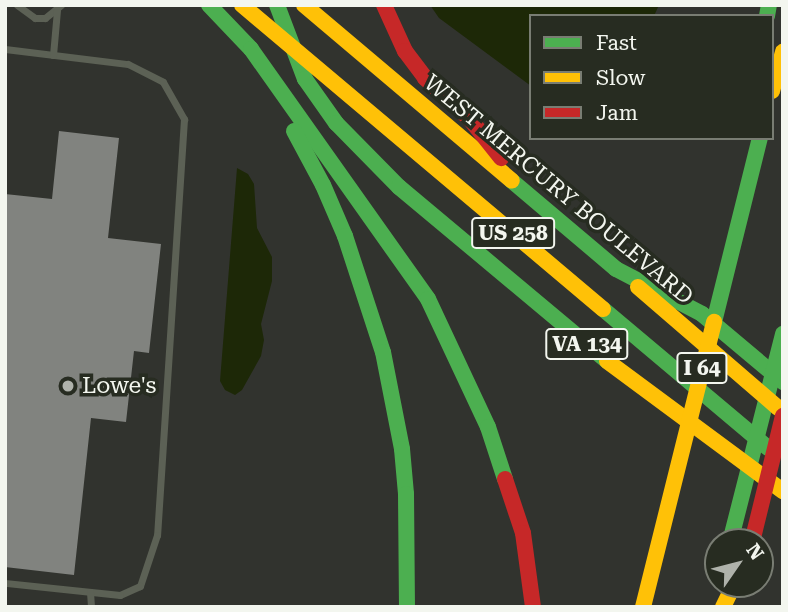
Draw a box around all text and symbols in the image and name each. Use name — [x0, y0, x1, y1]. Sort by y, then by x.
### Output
legend — [529, 14, 774, 140]
text: Fast — [596, 31, 637, 55]
text: Slow — [596, 66, 645, 90]
street label: WEST MERCURY BOULEVARD — [418, 69, 698, 311]
text: Jam — [596, 101, 638, 125]
road number: US 258 — [471, 216, 555, 250]
road number: VA 134 — [545, 326, 629, 362]
road number: I 64 — [676, 350, 728, 386]
place label: Lowe's — [82, 372, 156, 400]
marker: Lowe's — [60, 378, 76, 394]
north arrow — [704, 528, 774, 598]
text: N — [741, 539, 769, 564]

